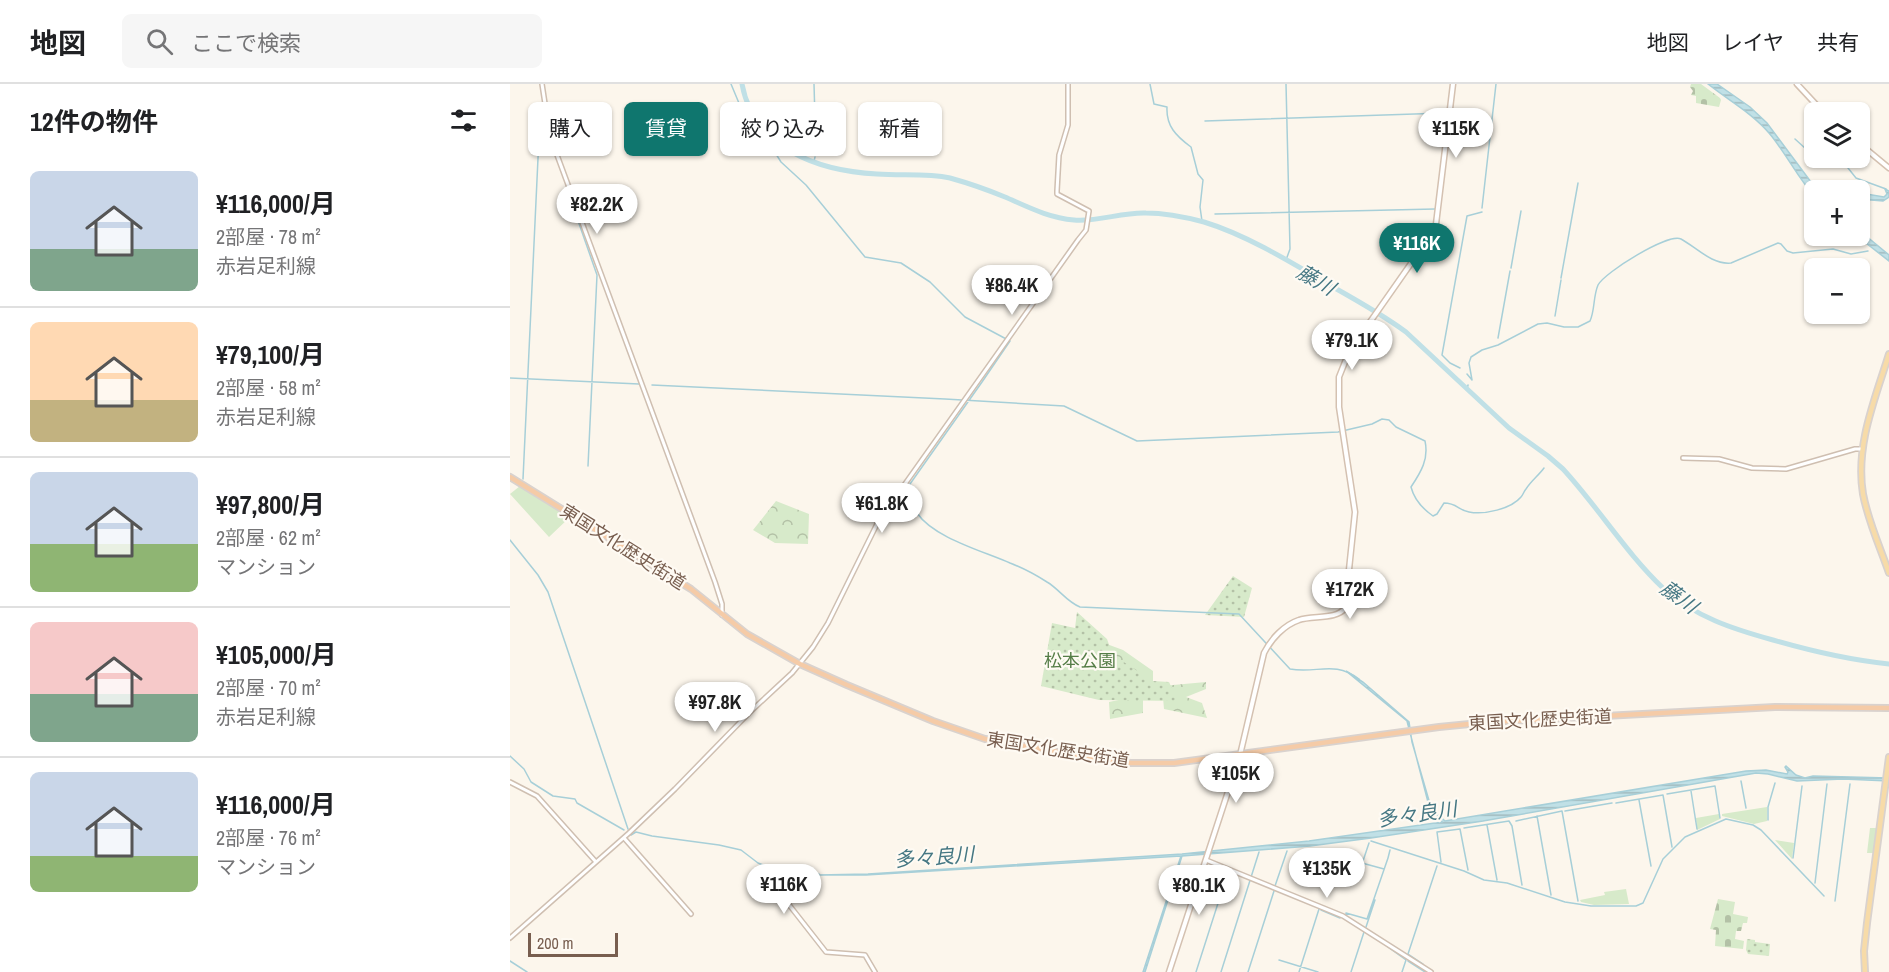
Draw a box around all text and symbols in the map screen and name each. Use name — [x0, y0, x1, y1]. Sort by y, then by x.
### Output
search box — [122, 14, 542, 68]
text: 地図 — [30, 24, 86, 62]
icon: search — [143, 25, 176, 58]
text: ここで検索 — [191, 28, 301, 58]
text: 地図 — [1647, 28, 1689, 57]
text: レイヤ — [1722, 28, 1784, 57]
text: 共有 — [1817, 28, 1859, 57]
chip: 購入 — [528, 102, 612, 156]
chip: 賃貸 — [624, 102, 708, 156]
chip: 絞り込み — [720, 102, 846, 156]
chip: 新着 — [858, 102, 942, 156]
map controls — [1804, 102, 1870, 324]
button: layers — [1804, 102, 1870, 168]
text: 12件の物件 — [30, 104, 158, 139]
icon: filters — [447, 104, 480, 137]
pin: ¥115K — [1414, 108, 1498, 159]
text: ¥115K — [1432, 114, 1480, 141]
button: + — [1804, 180, 1870, 246]
pin: ¥82.2K — [548, 184, 646, 235]
text: ¥116,000/月 — [216, 186, 336, 221]
text: ¥82.2K — [571, 190, 623, 217]
icon: home — [78, 195, 150, 267]
text: 2部屋 · 78 m² — [216, 223, 321, 250]
pin: ¥116K — [1375, 223, 1459, 274]
text: ¥116K — [1393, 229, 1441, 256]
text: 赤岩足利線 — [216, 252, 316, 279]
water label: 藤川 — [1292, 258, 1342, 302]
button: − — [1804, 258, 1870, 324]
pin: ¥86.4K — [963, 265, 1061, 316]
text: ¥86.4K — [986, 271, 1038, 298]
pin: ¥79.1K — [1303, 320, 1401, 371]
text: ¥79.1K — [1326, 326, 1378, 353]
text: ¥79,100/月 — [216, 337, 325, 372]
icon: home — [78, 346, 150, 418]
text: 2部屋 · 58 m² — [216, 374, 321, 401]
text: 赤岩足利線 — [216, 403, 316, 430]
pin: ¥61.8K — [833, 483, 931, 534]
text: ¥97,800/月 — [216, 487, 325, 522]
text: ¥61.8K — [856, 489, 908, 516]
icon: home — [78, 496, 150, 568]
street label: 東国文化歴史街道 — [556, 498, 691, 595]
text: 2部屋 · 62 m² — [216, 524, 321, 551]
text: マンション — [216, 553, 316, 580]
pin: ¥172K — [1308, 569, 1392, 620]
water label: 藤川 — [1655, 574, 1705, 620]
text: ¥172K — [1326, 575, 1374, 602]
text: ¥105,000/月 — [216, 637, 337, 672]
icon: home — [78, 646, 150, 718]
park label: 松本公園 — [1044, 648, 1116, 673]
text: 2部屋 · 70 m² — [216, 674, 321, 701]
pin: ¥97.8K — [666, 682, 764, 733]
text: ¥97.8K — [689, 688, 741, 715]
text: 赤岩足利線 — [216, 703, 316, 730]
street label: 東国文化歴史街道 — [1467, 703, 1613, 736]
street label: 東国文化歴史街道 — [985, 726, 1131, 773]
pin: ¥105K — [1194, 753, 1278, 804]
text: ¥105K — [1212, 759, 1260, 786]
text: ¥116,000/月 — [216, 787, 336, 822]
water label: 多々良川 — [1375, 794, 1460, 832]
icon: home — [78, 796, 150, 868]
text: 2部屋 · 76 m² — [216, 824, 321, 851]
water label: 多々良川 — [893, 840, 977, 873]
pin: ¥135K — [1285, 848, 1369, 899]
text: マンション — [216, 853, 316, 880]
text: ¥135K — [1303, 854, 1351, 881]
pin: ¥116K — [742, 864, 826, 915]
pin: ¥80.1K — [1150, 865, 1248, 916]
text: ¥116K — [760, 870, 808, 897]
text: ¥80.1K — [1173, 871, 1225, 898]
scale bar — [528, 930, 618, 958]
text: 200 m — [537, 932, 573, 954]

